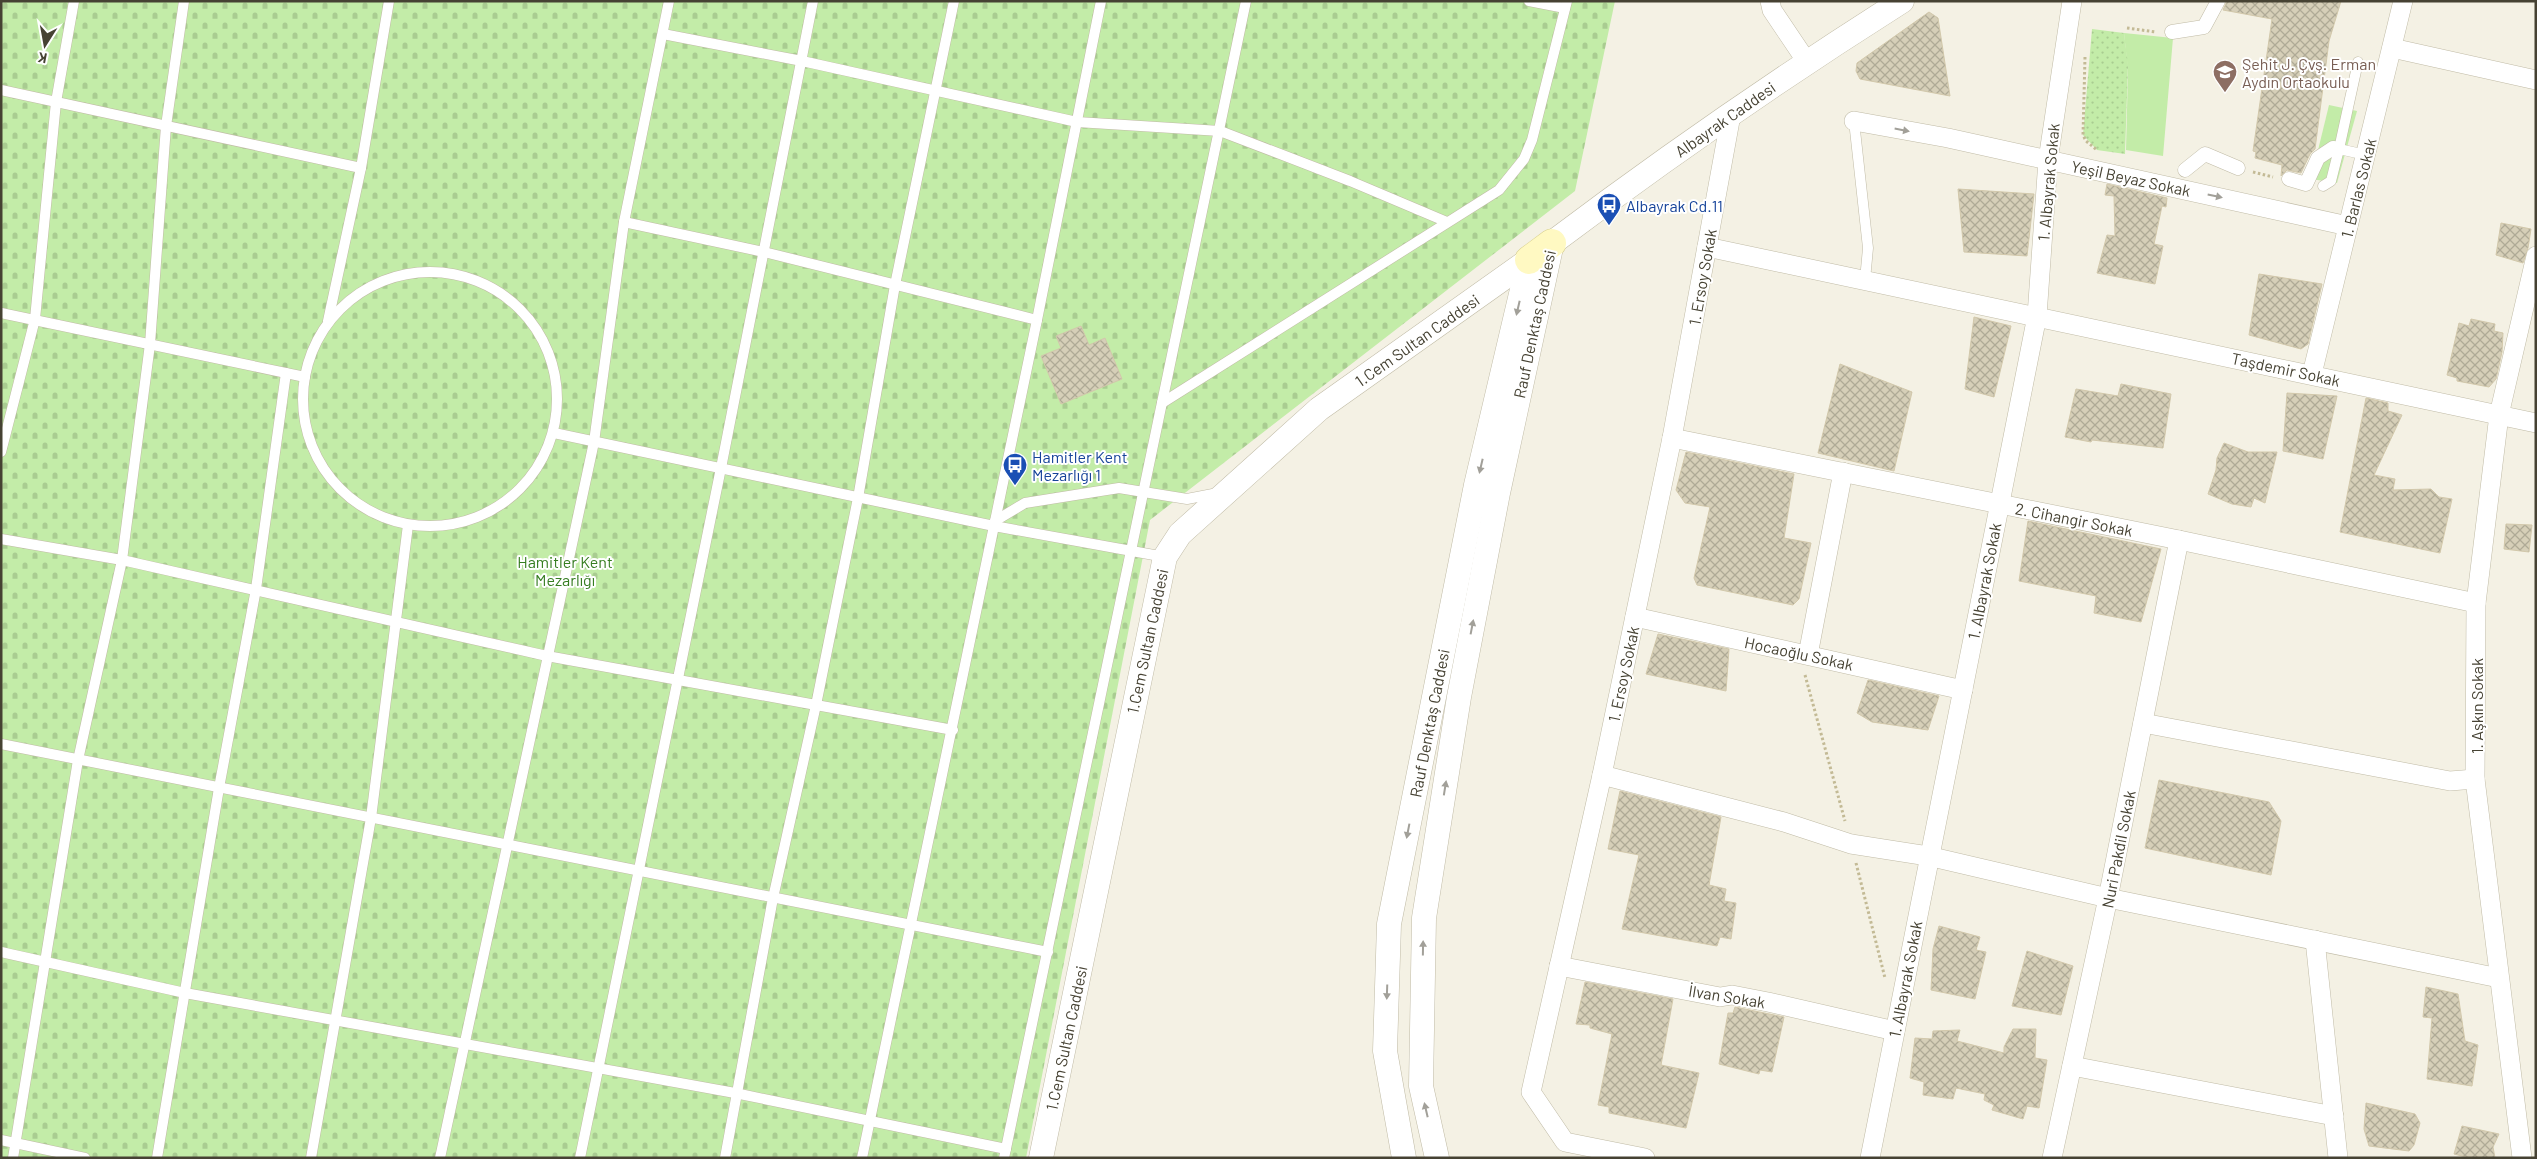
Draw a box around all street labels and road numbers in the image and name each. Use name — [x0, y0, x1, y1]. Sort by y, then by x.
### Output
street label: Albayrak Caddesi — [1671, 77, 1779, 161]
street label: 1. Albayrak Sokak — [2033, 122, 2063, 242]
street label: 1. Barlas Sokak — [2336, 136, 2380, 240]
street label: Yeşil Beyaz Sokak — [2070, 156, 2192, 200]
street label: 1. Ersoy Sokak — [1684, 227, 1720, 327]
street label: Rauf Denktaş Caddesi — [1509, 248, 1559, 400]
street label: 1.Cem Sultan Caddesi — [1351, 290, 1483, 390]
street label: Taşdemir Sokak — [2230, 348, 2342, 390]
street label: 2. Cihangir Sokak — [2014, 498, 2134, 540]
street label: 1. Albayrak Sokak — [1963, 521, 2005, 641]
street label: 1.Cem Sultan Caddesi — [1122, 567, 1172, 715]
street label: 1. Ersoy Sokak — [1604, 624, 1642, 724]
street label: Hocaoğlu Sokak — [1743, 632, 1855, 674]
street label: Rauf Denktaş Caddesi — [1405, 647, 1453, 799]
street label: 1. Aşkın Sokak — [2467, 658, 2486, 754]
street label: Nuri Pakdil Sokak — [2097, 788, 2139, 910]
street label: 1. Albayrak Sokak — [1884, 919, 1926, 1039]
street label: 1.Cem Sultan Caddesi — [1041, 964, 1091, 1112]
street label: İlvan Sokak — [1687, 981, 1767, 1011]

